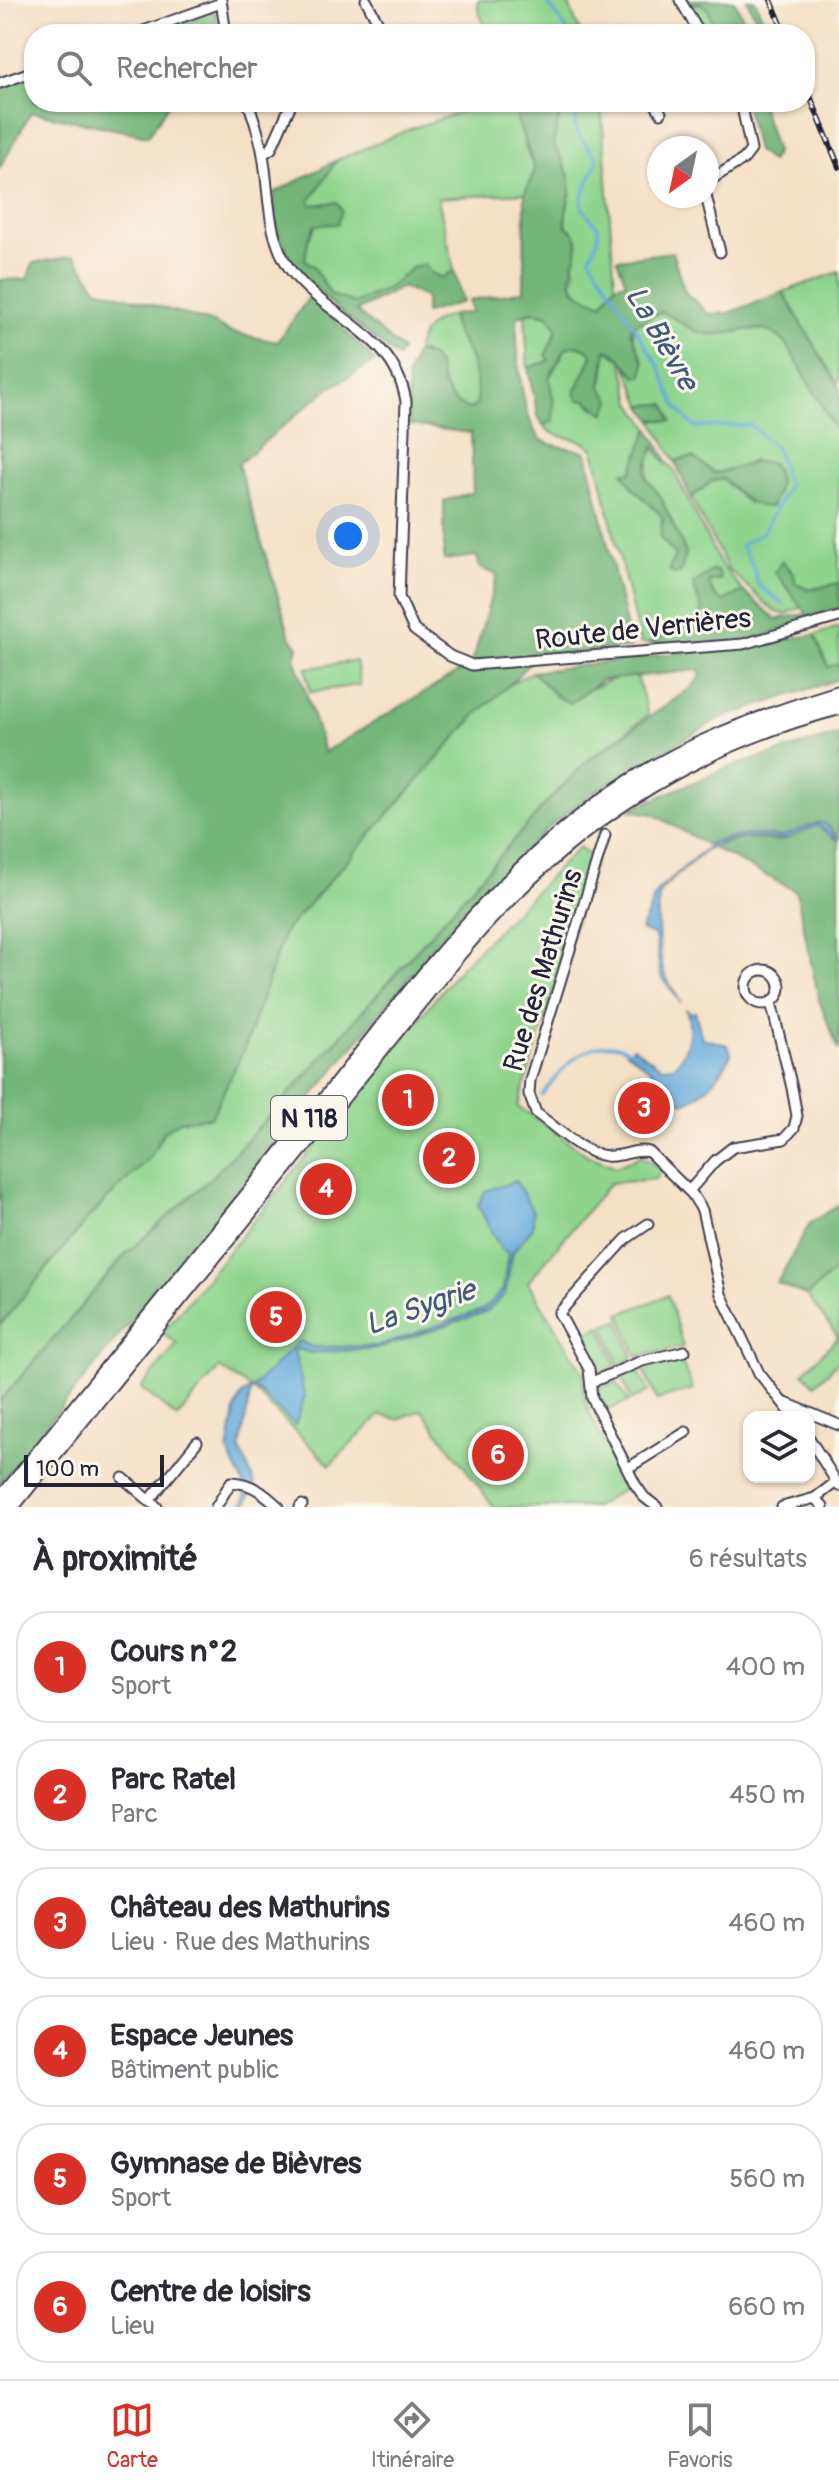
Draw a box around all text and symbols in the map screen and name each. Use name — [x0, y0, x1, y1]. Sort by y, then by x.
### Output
search box — [24, 24, 815, 112]
icon: search — [52, 46, 96, 90]
text: Rechercher — [116, 50, 258, 87]
north arrow — [647, 136, 719, 208]
water label: La Bièvre — [617, 280, 708, 400]
your location — [328, 516, 368, 556]
street label: Route de Verrières — [534, 601, 753, 658]
street label: Rue des Mathurins — [496, 864, 591, 1076]
pin: 1 — [382, 1070, 434, 1130]
pin: 3 — [618, 1078, 670, 1138]
road number: N 118 — [271, 1096, 347, 1140]
pin: 2 — [423, 1128, 475, 1188]
pin: 4 — [300, 1159, 352, 1219]
water label: La Sygrie — [360, 1270, 483, 1343]
pin: 5 — [250, 1287, 302, 1347]
map controls — [743, 1411, 815, 1483]
button: layers — [743, 1411, 815, 1483]
pin: 6 — [472, 1425, 524, 1485]
scale bar — [24, 1451, 164, 1487]
text: 100 m — [36, 1455, 99, 1483]
text: À proximité — [32, 1538, 198, 1581]
text: 6 résultats — [689, 1543, 807, 1575]
text: Cours n°2 — [110, 1633, 237, 1670]
text: 1 — [55, 1651, 65, 1683]
text: 400 m — [726, 1651, 805, 1683]
text: Sport — [110, 1670, 171, 1702]
text: Parc Ratel — [110, 1761, 236, 1798]
text: 2 — [53, 1779, 67, 1811]
text: 450 m — [729, 1779, 805, 1811]
text: Parc — [110, 1798, 158, 1830]
text: Château des Mathurins — [110, 1889, 390, 1926]
text: 3 — [53, 1907, 67, 1939]
text: 460 m — [728, 1907, 805, 1939]
text: Lieu · Rue des Mathurins — [110, 1926, 370, 1958]
text: Espace Jeunes — [110, 2017, 293, 2054]
text: 4 — [52, 2035, 68, 2067]
text: 460 m — [728, 2035, 805, 2067]
text: Bâtiment public — [110, 2054, 279, 2086]
text: Gymnase de Bièvres — [110, 2145, 361, 2182]
text: 5 — [53, 2163, 67, 2195]
text: 560 m — [729, 2163, 805, 2195]
text: Sport — [110, 2182, 171, 2214]
text: Centre de loisirs — [110, 2273, 311, 2310]
text: 6 — [52, 2291, 68, 2323]
text: 660 m — [728, 2291, 805, 2323]
text: Lieu — [110, 2310, 155, 2342]
tab: Carte — [106, 2398, 158, 2474]
tab: Itinéraire — [371, 2398, 454, 2474]
tab: Favoris — [667, 2398, 733, 2474]

